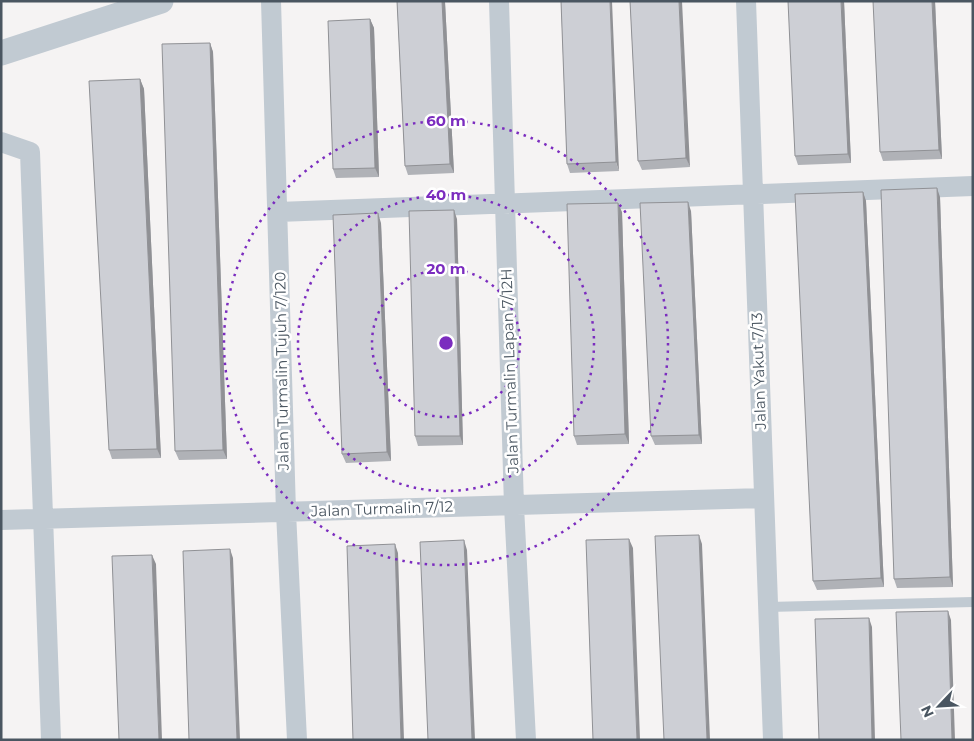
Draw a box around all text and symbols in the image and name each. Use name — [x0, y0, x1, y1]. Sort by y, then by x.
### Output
text: 60 m — [426, 111, 466, 130]
text: 40 m — [426, 185, 466, 204]
text: 20 m — [426, 259, 466, 278]
street label: Jalan Turmalin Lapan 7/12H — [496, 268, 523, 475]
street label: Jalan Turmalin Tujuh 7/120 — [270, 271, 293, 472]
street label: Jalan Yakut 7/13 — [747, 312, 770, 431]
centre of rings — [437, 334, 455, 352]
street label: Jalan Turmalin 7/12 — [310, 497, 453, 521]
north arrow — [914, 681, 964, 731]
text: N — [917, 703, 938, 720]

